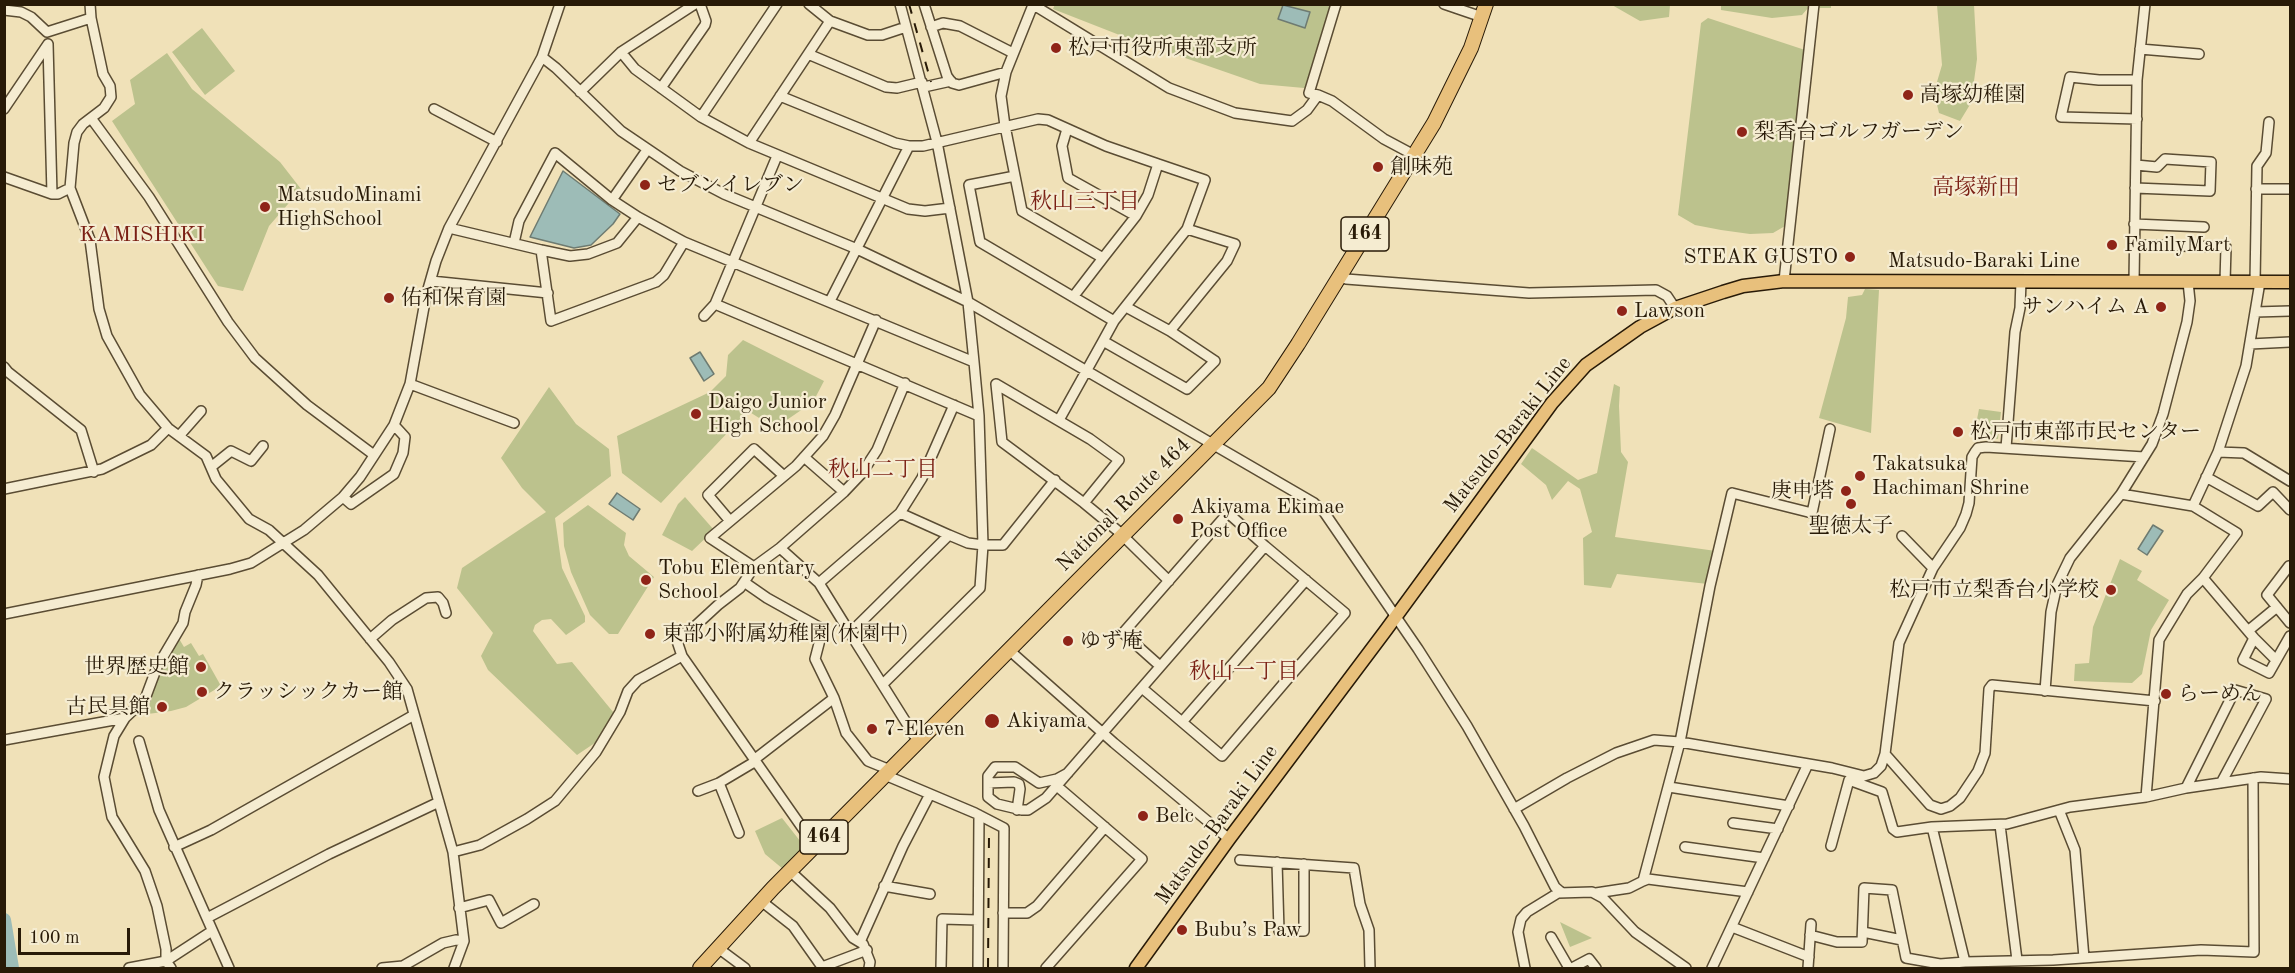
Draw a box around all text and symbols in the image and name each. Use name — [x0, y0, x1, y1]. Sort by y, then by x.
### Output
place label: 松戸市役所東部支所 — [1068, 35, 1257, 61]
marker: 松戸市役所東部支所 — [1049, 41, 1063, 55]
place label: 高塚幼稚園 — [1920, 82, 2025, 108]
marker: 高塚幼稚園 — [1901, 88, 1915, 102]
place label: 梨香台ゴルフガーデン — [1754, 119, 1964, 145]
marker: 梨香台ゴルフガーデン — [1735, 125, 1749, 139]
place label: 創味苑 — [1390, 154, 1453, 180]
marker: 創味苑 — [1371, 160, 1385, 174]
place label: セブンイレブン — [657, 172, 804, 198]
district label: 高塚新田 — [1932, 175, 2020, 201]
marker: セブンイレブン — [638, 178, 652, 192]
place label: MatsudoMinami HighSchool — [277, 182, 421, 232]
district label: 秋山三丁目 — [1030, 189, 1140, 215]
marker: MatsudoMinami HighSchool — [258, 200, 272, 214]
road number: 464 — [1341, 217, 1389, 251]
district label: KAMISHIKI — [73, 222, 211, 248]
place label: FamilyMart — [2124, 232, 2230, 258]
marker: FamilyMart — [2105, 238, 2119, 252]
place label: STEAK GUSTO — [1683, 244, 1838, 270]
street label: Matsudo-Baraki Line — [1888, 248, 2080, 274]
marker: STEAK GUSTO — [1843, 250, 1857, 264]
place label: 佑和保育園 — [401, 285, 506, 311]
marker: 佑和保育園 — [382, 291, 396, 305]
place label: サンハイム A — [2022, 294, 2149, 320]
place label: Lawson — [1634, 298, 1705, 324]
marker: サンハイム A — [2154, 300, 2168, 314]
marker: Lawson — [1615, 304, 1629, 318]
street label: Matsudo-Baraki Line — [1439, 352, 1577, 518]
place label: Daigo Junior High School — [708, 389, 827, 439]
marker: Daigo Junior High School — [689, 407, 703, 421]
place label: 松戸市東部市民センター — [1970, 419, 2201, 445]
marker: 松戸市東部市民センター — [1951, 425, 1965, 439]
street label: National Route 464 — [1052, 433, 1196, 577]
place label: Takatsuka Hachiman Shrine — [1872, 451, 2029, 501]
district label: 秋山二丁目 — [828, 457, 938, 483]
marker: Takatsuka Hachiman Shrine — [1853, 469, 1867, 483]
place label: 庚申塔 — [1771, 478, 1834, 504]
marker: 庚申塔 — [1839, 484, 1853, 498]
place label: Akiyama Ekimae Post Office — [1190, 494, 1344, 544]
marker: 聖徳太子 — [1844, 497, 1858, 511]
marker: Akiyama Ekimae Post Office — [1171, 512, 1185, 526]
place label: 聖徳太子 — [1809, 513, 1893, 539]
place label: Tobu Elementary School — [658, 555, 815, 605]
marker: Tobu Elementary School — [639, 573, 653, 587]
place label: 松戸市立梨香台小学校 — [1889, 577, 2099, 603]
marker: 松戸市立梨香台小学校 — [2104, 583, 2118, 597]
place label: 東部小附属幼稚園(休園中) — [662, 621, 909, 647]
marker: 東部小附属幼稚園(休園中) — [643, 627, 657, 641]
place label: ゆず庵 — [1080, 628, 1143, 654]
marker: ゆず庵 — [1061, 634, 1075, 648]
place label: 世界歴史館 — [84, 654, 189, 680]
district label: 秋山一丁目 — [1189, 659, 1299, 685]
marker: 世界歴史館 — [194, 660, 208, 674]
place label: クラッシックカー館 — [214, 679, 403, 705]
place label: らーめん — [2178, 681, 2262, 707]
marker: クラッシックカー館 — [195, 685, 209, 699]
marker: らーめん — [2159, 687, 2173, 701]
place label: 古民具館 — [66, 694, 150, 720]
marker: 古民具館 — [155, 700, 169, 714]
place label: Akiyama — [1006, 708, 1087, 734]
marker: Akiyama — [983, 712, 1001, 730]
place label: 7-Eleven — [884, 716, 965, 742]
marker: 7-Eleven — [865, 722, 879, 736]
street label: Matsudo-Baraki Line — [1150, 740, 1284, 910]
place label: Belc — [1155, 803, 1194, 829]
marker: Belc — [1136, 809, 1150, 823]
road number: 464 — [800, 820, 848, 854]
scale bar — [21, 916, 134, 954]
place label: Bubu’s Paw — [1194, 917, 1302, 943]
marker: Bubu’s Paw — [1175, 923, 1189, 937]
text: 100 m — [29, 929, 80, 947]

